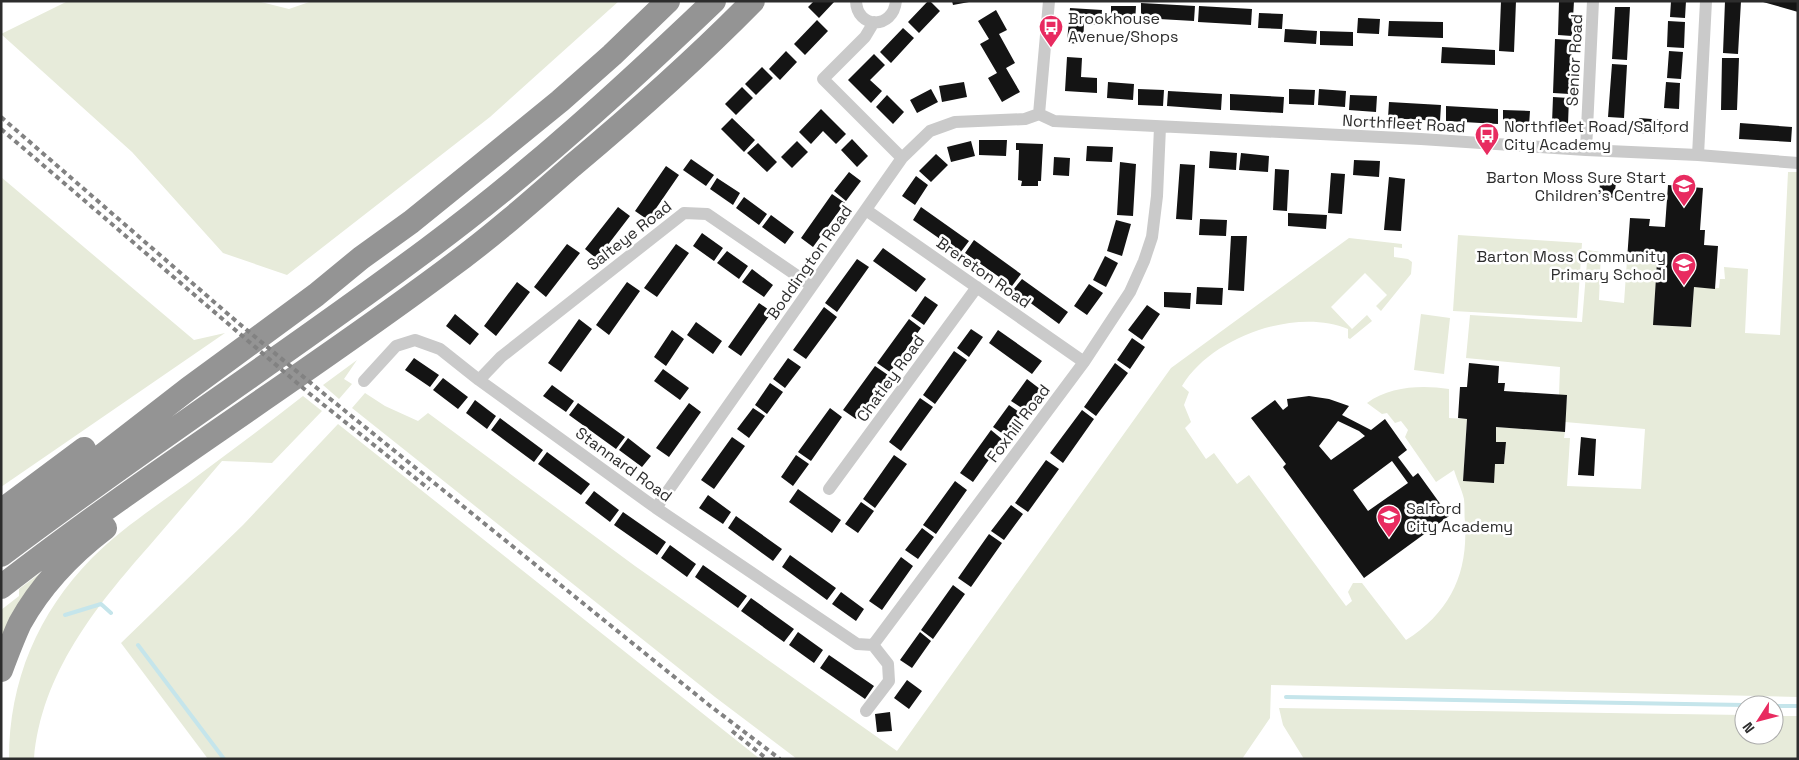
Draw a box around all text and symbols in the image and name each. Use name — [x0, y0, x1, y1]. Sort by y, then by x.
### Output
place label: Brookhouse Avenue/Shops — [1068, 8, 1178, 47]
street label: Senior Road — [1562, 13, 1587, 107]
bus stop icon: Brookhouse Avenue/Shops — [1038, 14, 1064, 48]
street label: Northfleet Road — [1342, 110, 1466, 137]
place label: Northfleet Road/Salford City Academy — [1504, 116, 1689, 155]
bus stop icon: Northfleet Road/Salford City Academy — [1474, 122, 1500, 156]
place label: Barton Moss Sure Start Children's Centre — [1486, 167, 1666, 206]
school or university icon: Barton Moss Sure Start Children's Centre — [1671, 173, 1697, 207]
street label: Salteye Road — [583, 196, 676, 275]
street label: Boddington Road — [762, 201, 857, 324]
street label: Brereton Road — [932, 232, 1035, 313]
place label: Barton Moss Community Primary School — [1476, 246, 1666, 285]
school or university icon: Barton Moss Community Primary School — [1671, 252, 1697, 286]
street label: Chatley Road — [852, 331, 929, 426]
street label: Foxhill Road — [982, 380, 1055, 467]
street label: Stannard Road — [571, 422, 676, 507]
place label: Salford City Academy — [1406, 498, 1513, 537]
school or university icon: Salford City Academy — [1376, 504, 1402, 538]
north arrow — [1734, 695, 1784, 745]
text: N — [1738, 719, 1759, 737]

